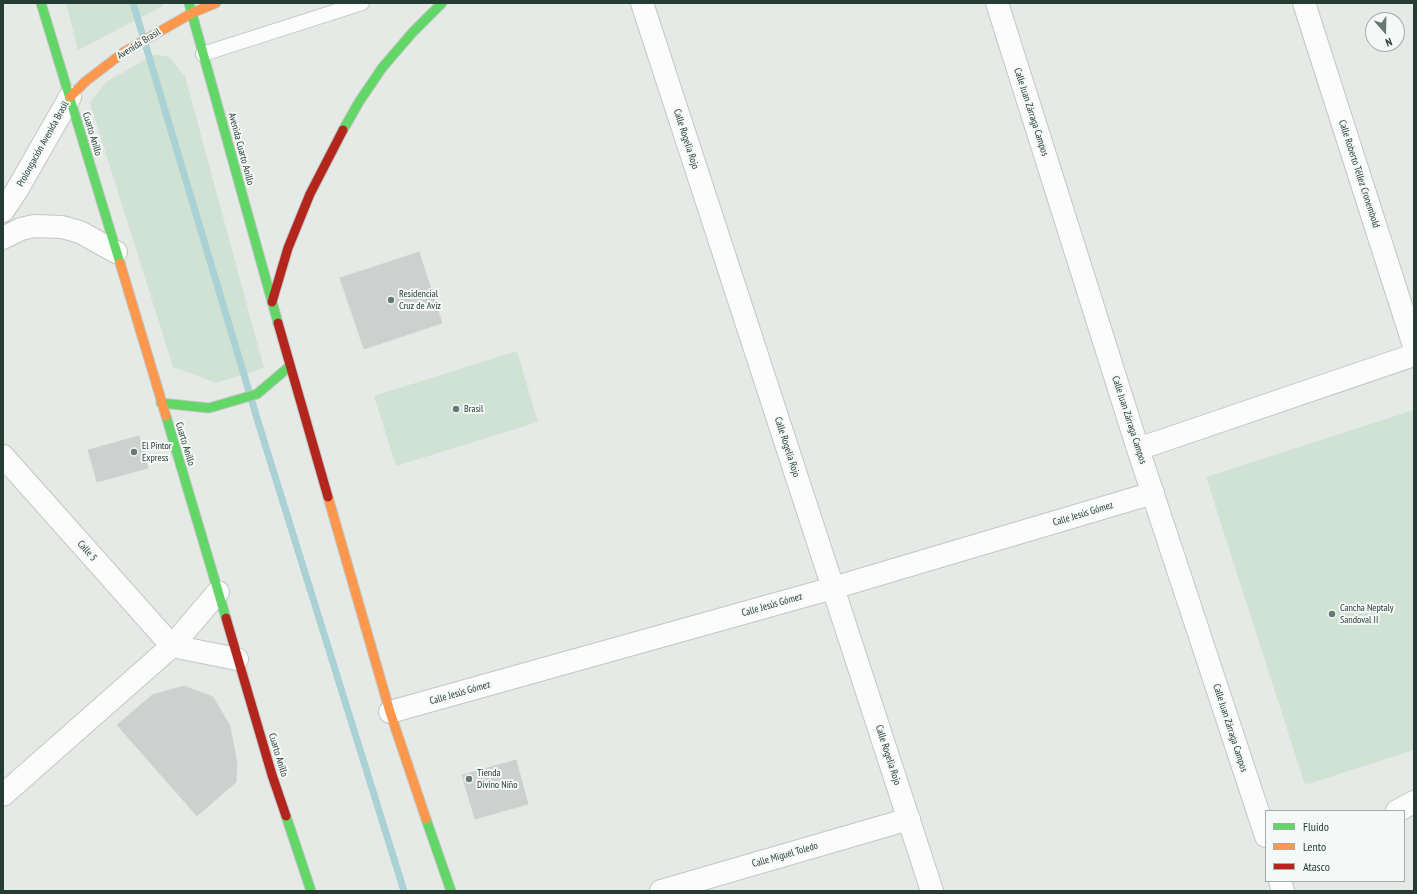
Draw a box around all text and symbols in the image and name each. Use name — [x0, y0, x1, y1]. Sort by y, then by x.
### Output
north arrow — [1365, 12, 1405, 52]
street label: Avenida Brasil — [115, 26, 163, 62]
text: N — [1384, 35, 1394, 50]
street label: Calle Juan Zárraga Campos — [1011, 66, 1051, 158]
street label: Prolongación Avenida Brasil — [14, 99, 72, 189]
street label: Calle Rogelia Rojo — [671, 107, 701, 171]
street label: Cuarto Anillo — [80, 111, 104, 157]
street label: Avenida Cuarto Anillo — [226, 111, 256, 187]
street label: Calle Roberto Téllez Cronembold — [1336, 119, 1382, 229]
place label: Residencial Cruz de Aviz — [399, 288, 441, 312]
marker: Residencial Cruz de Aviz — [386, 295, 396, 305]
street label: Calle Juan Zárraga Campos — [1109, 374, 1149, 466]
place label: Brasil — [464, 403, 483, 415]
marker: Brasil — [451, 404, 461, 414]
street label: Calle Rogelia Rojo — [772, 415, 802, 479]
street label: Cuarto Anillo — [173, 421, 197, 467]
place label: El Pintor Express — [142, 440, 172, 464]
marker: El Pintor Express — [129, 447, 139, 457]
street label: Calle Jesús Gómez — [1051, 499, 1115, 529]
street label: Calle 5 — [75, 538, 99, 564]
street label: Calle Jesús Gómez — [740, 591, 804, 619]
place label: Cancha Neptaly Sandoval II — [1340, 602, 1394, 626]
marker: Cancha Neptaly Sandoval II — [1327, 609, 1337, 619]
street label: Calle Jesús Gómez — [428, 679, 492, 707]
street label: Calle Juan Zárraga Campos — [1210, 682, 1250, 774]
street label: Calle Rogelia Rojo — [873, 723, 903, 787]
street label: Cuarto Anillo — [266, 732, 290, 778]
place label: Tienda Divino Niño — [477, 767, 518, 790]
marker: Tienda Divino Niño — [464, 774, 474, 784]
legend — [1265, 810, 1405, 882]
text: Fluido — [1303, 819, 1329, 834]
text: Lento — [1303, 839, 1326, 854]
street label: Calle Miguel Toledo — [751, 840, 819, 870]
text: Atasco — [1303, 859, 1330, 874]

